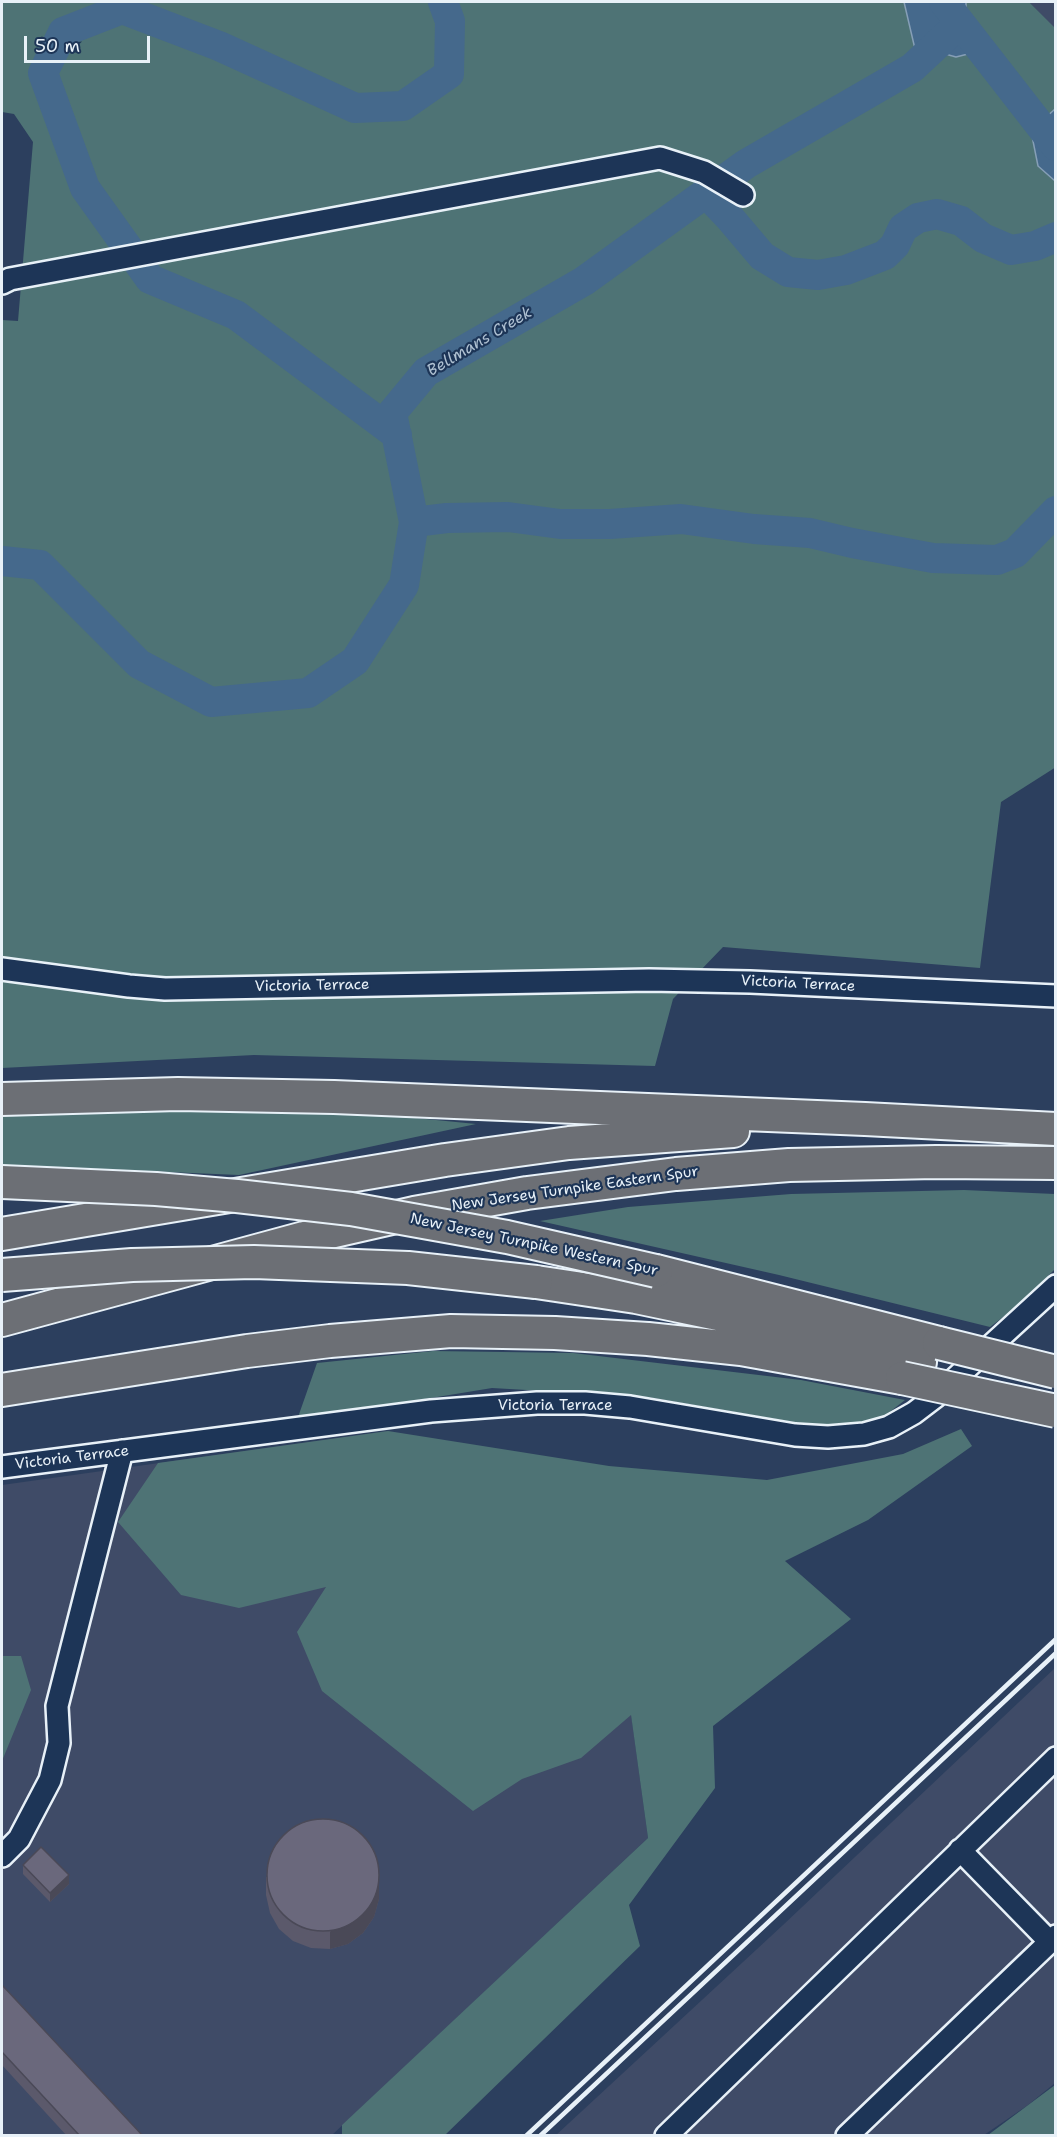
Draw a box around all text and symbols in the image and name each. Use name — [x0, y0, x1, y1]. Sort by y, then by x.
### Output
scale bar — [27, 24, 153, 62]
text: 50 m — [35, 34, 80, 58]
water label: Bellmans Creek — [424, 303, 536, 381]
street label: Victoria Terrace — [740, 972, 856, 996]
street label: Victoria Terrace — [254, 976, 370, 996]
street label: New Jersey Turnpike Eastern Spur — [450, 1163, 700, 1215]
street label: New Jersey Turnpike Western Spur — [408, 1210, 660, 1280]
street label: Victoria Terrace — [498, 1397, 612, 1415]
street label: Victoria Terrace — [14, 1442, 130, 1474]

